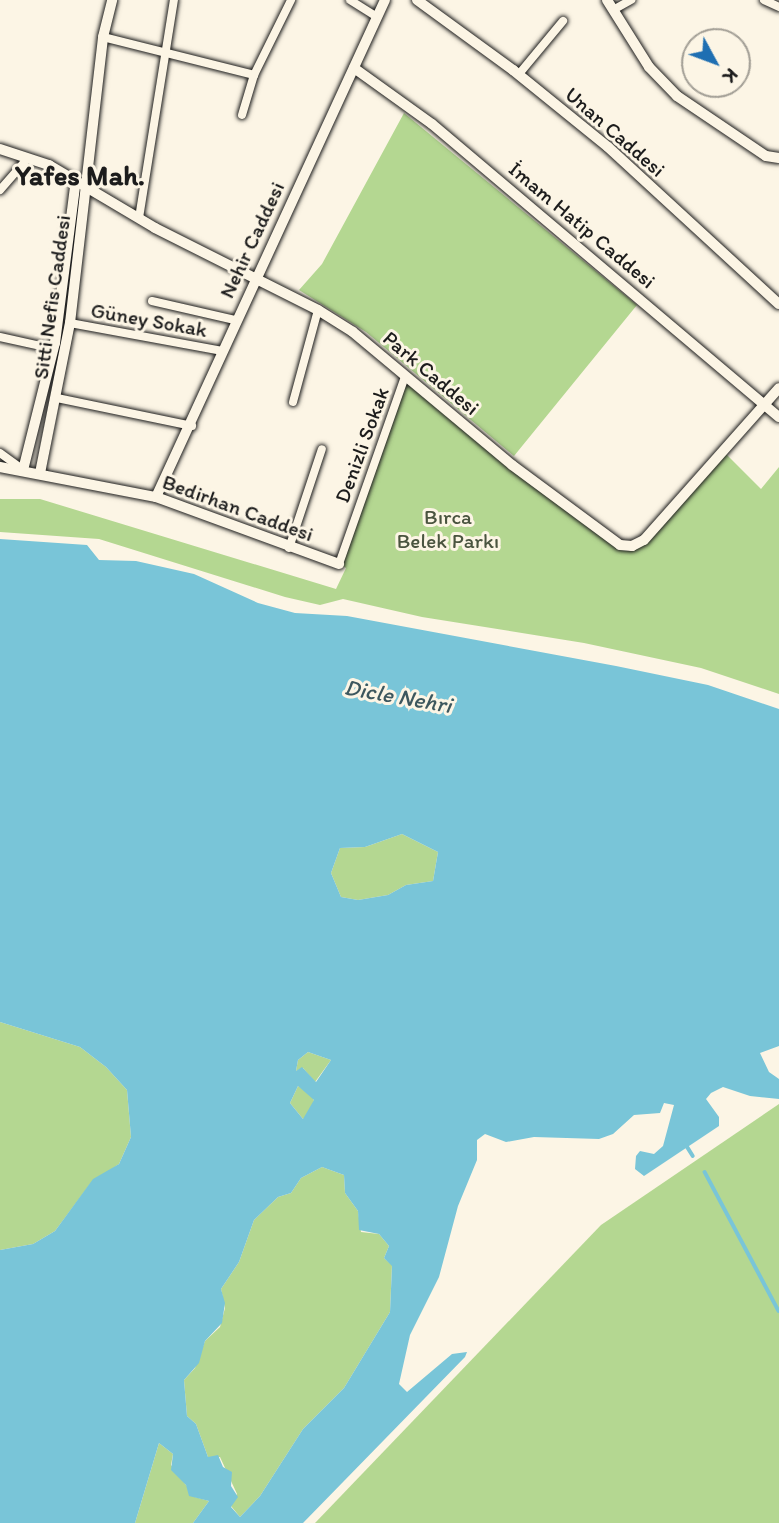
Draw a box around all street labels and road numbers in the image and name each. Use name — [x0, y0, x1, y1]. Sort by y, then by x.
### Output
street label: Unan Caddesi — [560, 82, 670, 182]
street label: İmam Hatip Caddesi — [503, 156, 661, 294]
street label: Nehir Caddesi — [214, 178, 290, 302]
street label: Sitti Nefis Caddesi — [28, 213, 76, 381]
street label: Güney Sokak — [89, 297, 209, 343]
street label: Park Caddesi — [378, 325, 484, 421]
street label: Denizli Sokak — [329, 384, 395, 506]
street label: Bedirhan Caddesi — [159, 469, 317, 547]

